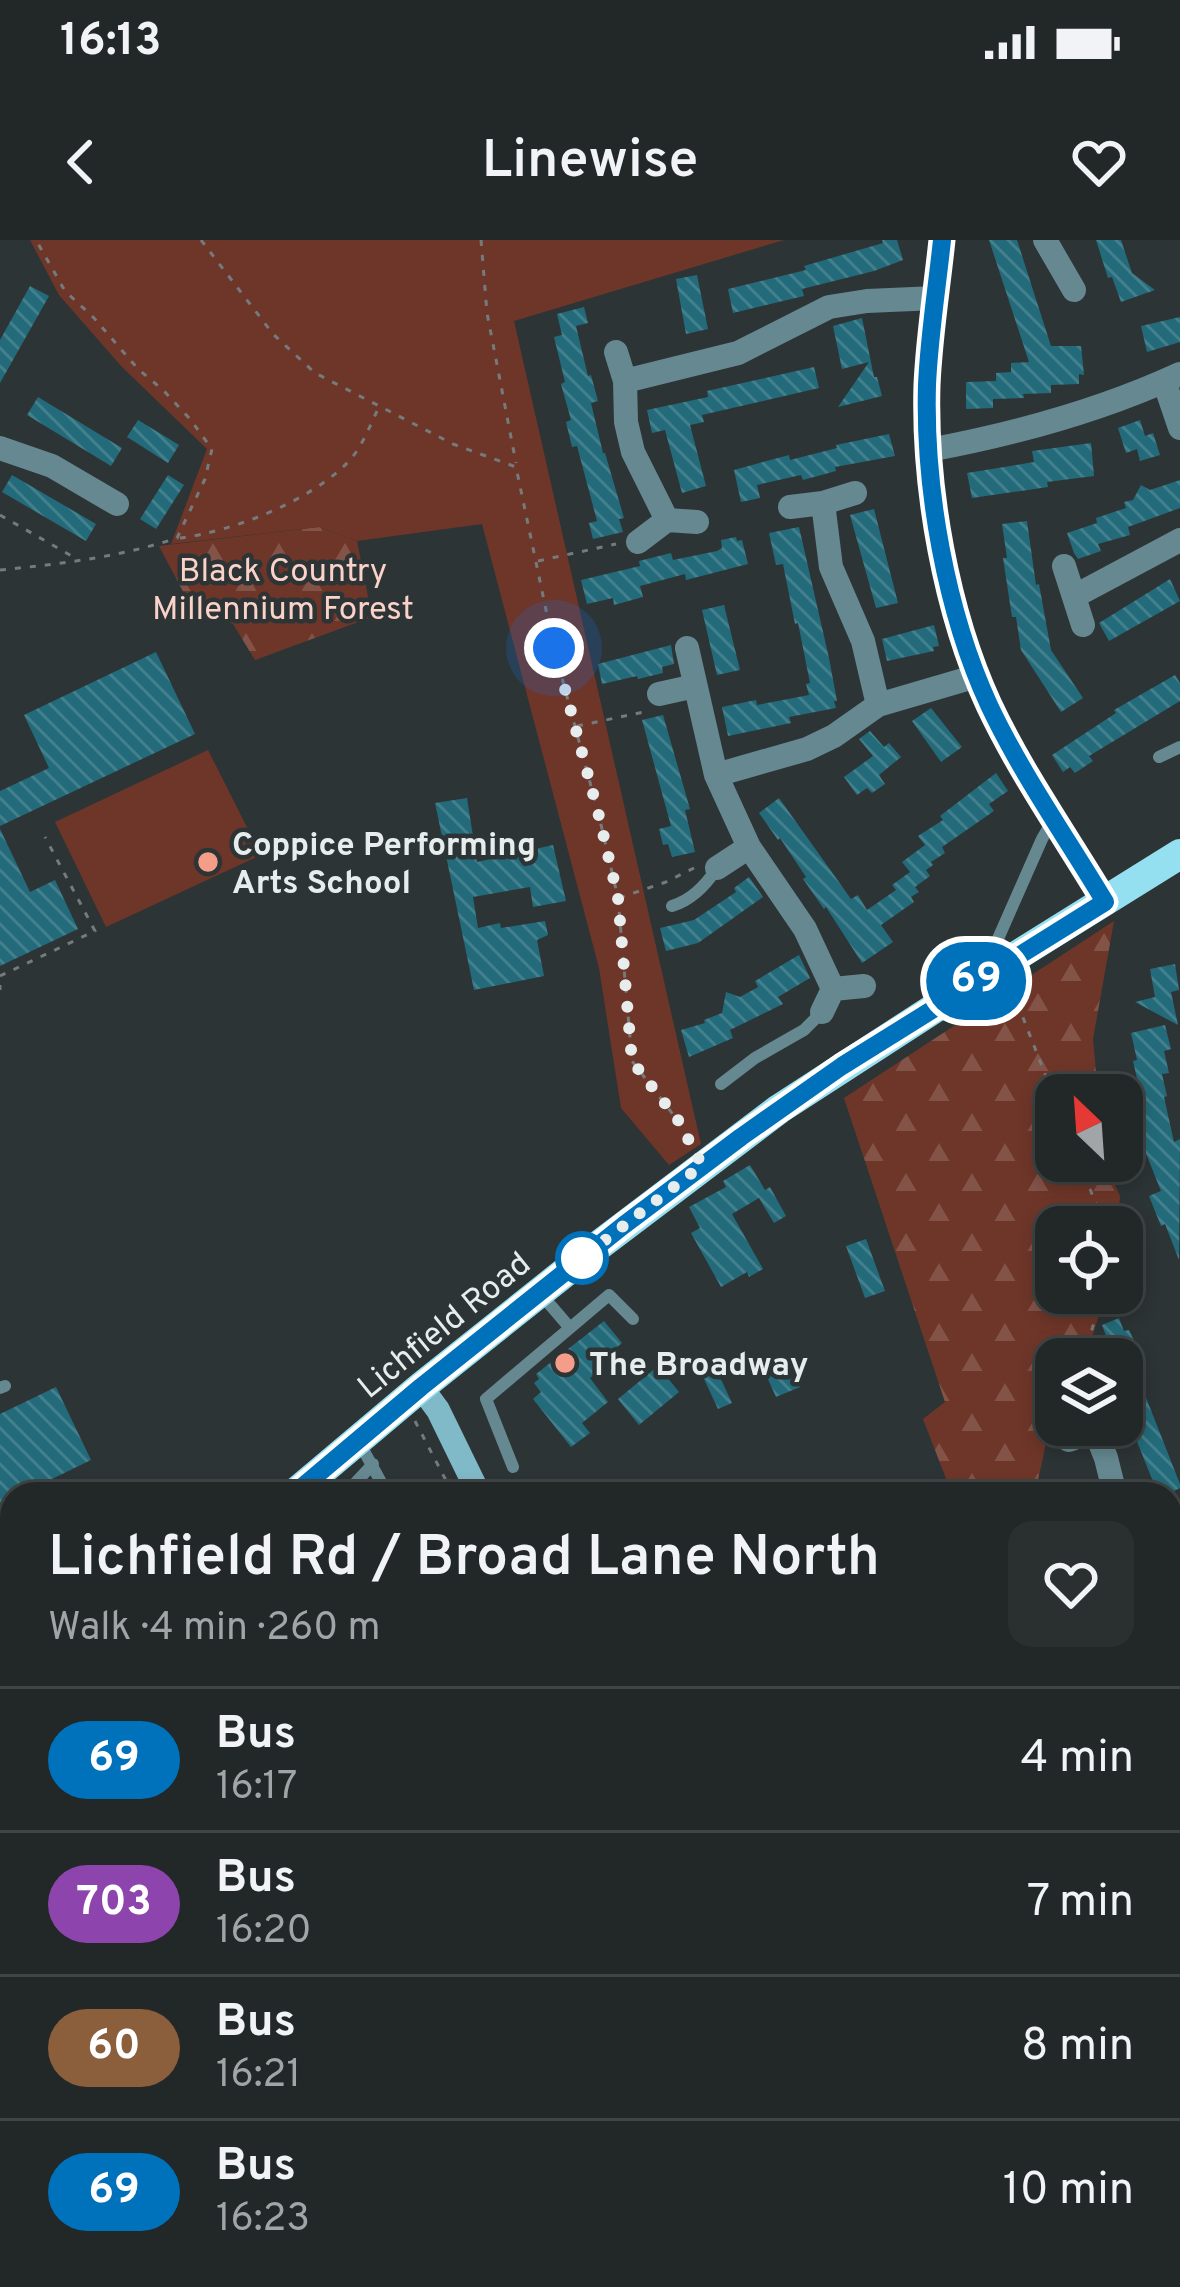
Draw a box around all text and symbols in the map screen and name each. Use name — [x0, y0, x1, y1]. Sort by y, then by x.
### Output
text: 16:13 — [60, 14, 162, 71]
text: Linewise — [482, 128, 698, 197]
icon: back — [48, 129, 114, 195]
icon: heart — [1066, 129, 1132, 195]
park label: Black Country Millennium Forest — [152, 552, 414, 632]
your location — [524, 618, 584, 678]
place label: Coppice Performing Arts School — [232, 826, 536, 906]
marker: Coppice Performing Arts School — [195, 849, 221, 875]
line badge: 69 — [922, 942, 1030, 1020]
text: 69 — [950, 954, 1002, 1007]
north arrow — [1035, 1074, 1143, 1182]
map controls — [1035, 1074, 1143, 1446]
button: locate — [1035, 1206, 1143, 1314]
unlabelled marker — [557, 1233, 607, 1283]
street label: Lichfield Road — [351, 1245, 540, 1410]
button: layers — [1035, 1338, 1143, 1446]
place label: The Broadway — [589, 1346, 809, 1388]
marker: The Broadway — [552, 1350, 578, 1376]
button: heart — [1008, 1521, 1134, 1647]
text: Lichfield Rd / Broad Lane North — [48, 1524, 880, 1596]
text: Walk · 4 min · 260 m — [48, 1605, 381, 1654]
text: Bus — [216, 1707, 296, 1764]
text: 4 min — [1021, 1731, 1134, 1788]
text: 69 — [88, 1733, 140, 1786]
text: 16:17 — [216, 1764, 297, 1813]
text: Bus — [216, 1851, 296, 1908]
text: 7 min — [1027, 1875, 1134, 1932]
text: 703 — [76, 1877, 152, 1930]
text: 16:20 — [216, 1908, 312, 1957]
text: Bus — [216, 1995, 296, 2052]
text: 8 min — [1021, 2019, 1134, 2076]
text: 60 — [87, 2021, 141, 2074]
text: 16:21 — [216, 2052, 301, 2101]
text: Bus — [216, 2139, 296, 2196]
text: 10 min — [1003, 2163, 1134, 2220]
text: 69 — [88, 2165, 140, 2218]
text: 16:23 — [216, 2196, 310, 2245]

